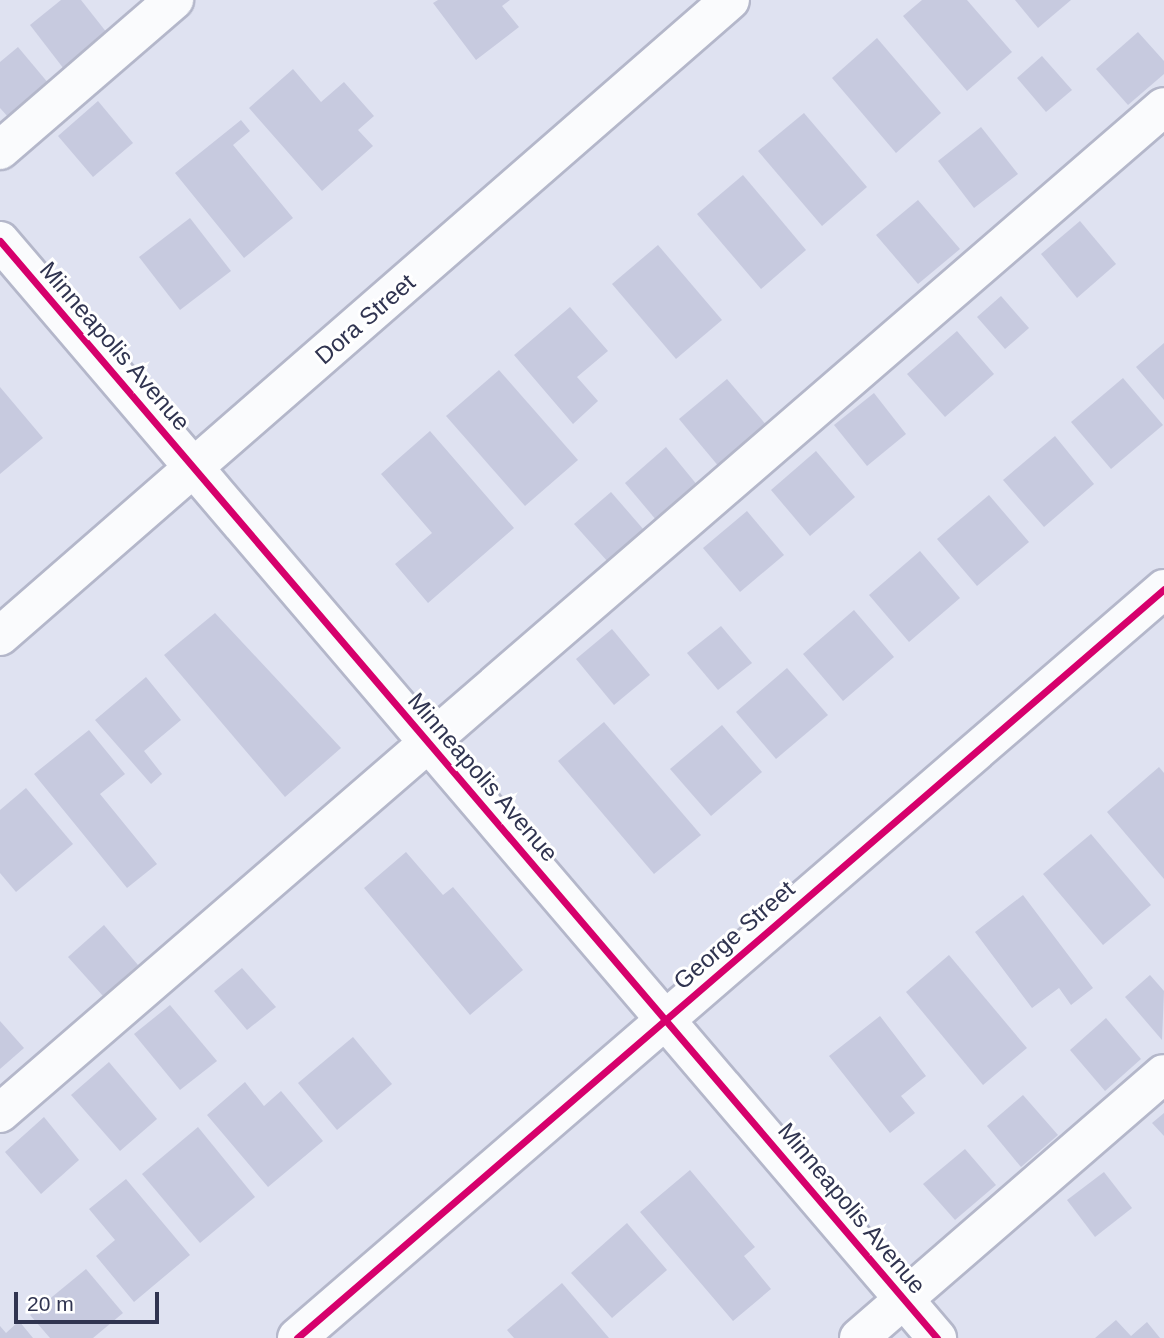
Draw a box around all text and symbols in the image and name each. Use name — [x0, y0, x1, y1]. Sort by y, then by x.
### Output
street label: Minneapolis Avenue — [33, 255, 197, 437]
street label: Dora Street — [309, 268, 421, 370]
street label: Minneapolis Avenue — [401, 686, 565, 868]
street label: George Street — [668, 875, 800, 995]
street label: Minneapolis Avenue — [772, 1116, 932, 1300]
scale bar — [18, 1278, 163, 1322]
text: 20 m — [27, 1292, 74, 1315]

